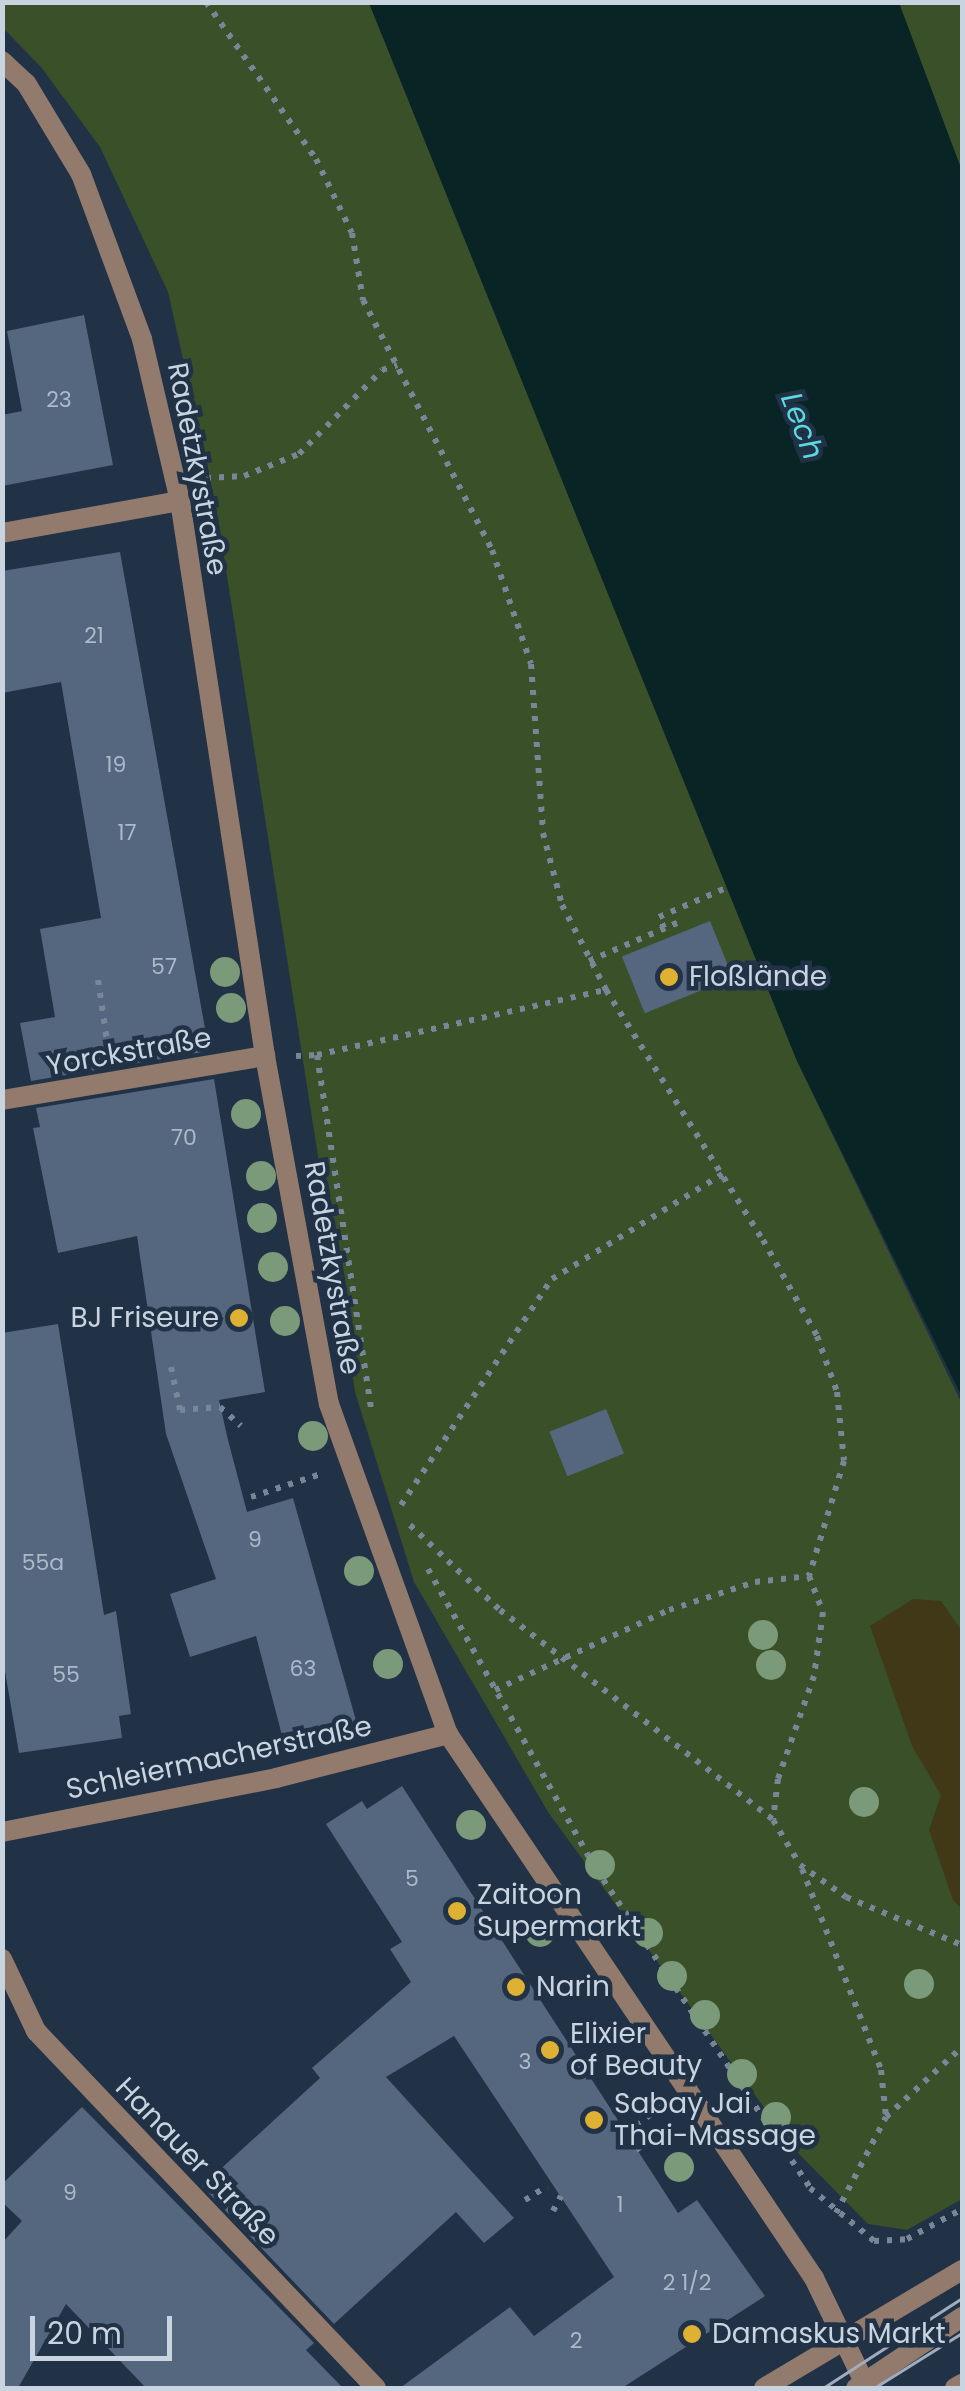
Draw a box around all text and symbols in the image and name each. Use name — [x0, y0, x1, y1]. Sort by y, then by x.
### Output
street label: Radetzkystraße — [160, 360, 234, 578]
house number: 23 — [46, 387, 72, 413]
water label: Lech — [773, 387, 831, 465]
house number: 21 — [84, 623, 104, 649]
house number: 19 — [106, 752, 126, 778]
house number: 17 — [117, 820, 137, 846]
house number: 57 — [151, 954, 177, 980]
place label: Floßlände — [689, 960, 827, 994]
marker: Floßlände — [658, 966, 680, 988]
street label: Yorckstraße — [44, 1021, 214, 1083]
house number: 70 — [171, 1125, 197, 1151]
street label: Radetzkystraße — [297, 1159, 367, 1377]
place label: BJ Friseure — [70, 1301, 219, 1335]
marker: BJ Friseure — [228, 1307, 250, 1329]
house number: 9 — [248, 1527, 262, 1553]
house number: 55a — [22, 1550, 64, 1576]
house number: 63 — [290, 1656, 316, 1682]
house number: 55 — [52, 1662, 80, 1688]
street label: Schleiermacherstraße — [63, 1709, 375, 1807]
house number: 5 — [405, 1866, 419, 1892]
place label: Zaitoon Supermarkt — [477, 1878, 641, 1944]
marker: Zaitoon Supermarkt — [446, 1900, 468, 1922]
place label: Narin — [536, 1970, 610, 2004]
marker: Narin — [505, 1976, 527, 1998]
place label: Elixier of Beauty — [570, 2017, 702, 2083]
marker: Elixier of Beauty — [539, 2039, 561, 2061]
house number: 3 — [519, 2049, 531, 2075]
street label: Hanauer Straße — [108, 2071, 286, 2253]
place label: Sabay Jai Thai-Massage — [614, 2087, 816, 2153]
marker: Sabay Jai Thai-Massage — [583, 2109, 605, 2131]
house number: 9 — [63, 2180, 77, 2206]
house number: 1 — [616, 2192, 624, 2218]
house number: 2 1/2 — [663, 2270, 711, 2296]
scale bar — [35, 2296, 178, 2358]
text: 20 m — [47, 2312, 122, 2355]
place label: Damaskus Markt — [712, 2317, 946, 2351]
marker: Damaskus Markt — [681, 2323, 703, 2345]
house number: 2 — [570, 2328, 582, 2354]

